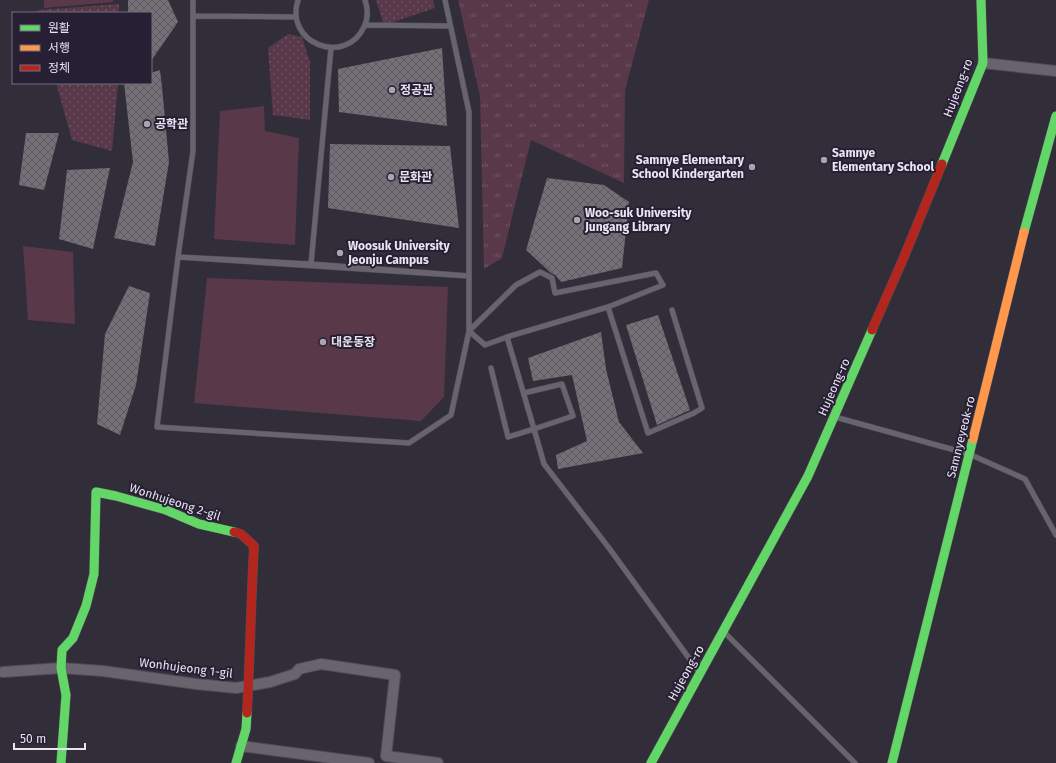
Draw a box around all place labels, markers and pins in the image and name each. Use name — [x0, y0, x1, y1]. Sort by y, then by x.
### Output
place label: 정공관 — [400, 83, 433, 97]
marker: 정공관 — [387, 85, 397, 95]
place label: 공학관 — [155, 117, 188, 131]
marker: 공학관 — [142, 119, 152, 129]
place label: Samnye Elementary School — [832, 146, 935, 174]
place label: Samnye Elementary School Kindergarten — [632, 153, 745, 181]
marker: Samnye Elementary School — [819, 155, 829, 165]
marker: Samnye Elementary School Kindergarten — [747, 162, 757, 172]
place label: 문화관 — [399, 170, 432, 184]
marker: 문화관 — [386, 172, 396, 182]
place label: Woo-suk University Jungang Library — [584, 206, 692, 234]
marker: Woo-suk University Jungang Library — [572, 215, 582, 225]
place label: Woosuk University Jeonju Campus — [347, 239, 450, 267]
marker: Woosuk University Jeonju Campus — [335, 248, 345, 258]
place label: 대운동장 — [331, 335, 375, 349]
marker: 대운동장 — [318, 337, 328, 347]

